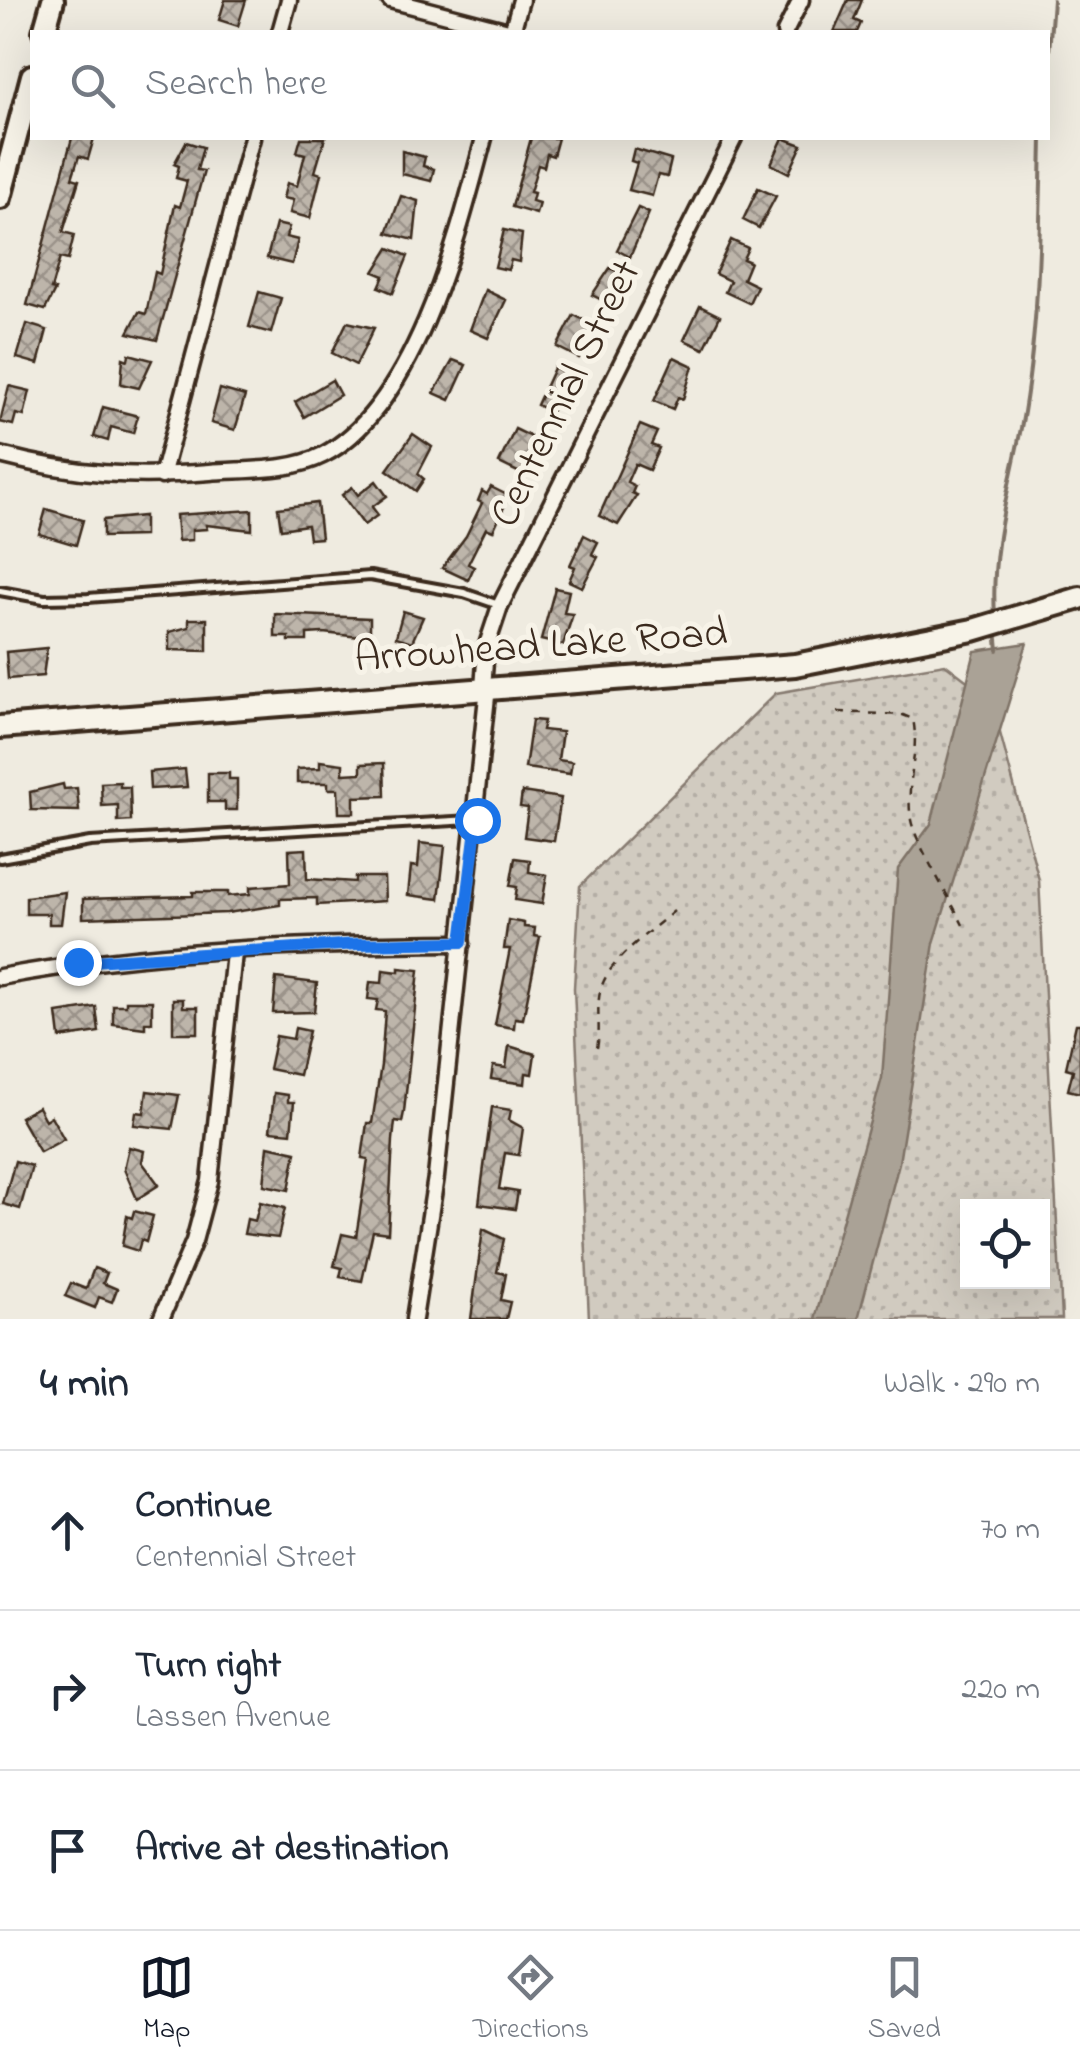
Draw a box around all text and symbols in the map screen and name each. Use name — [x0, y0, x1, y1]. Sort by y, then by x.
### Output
search box — [30, 30, 1050, 140]
text: Search here — [145, 57, 327, 113]
icon: search — [65, 58, 120, 113]
street label: Centennial Street — [476, 250, 658, 538]
street label: Arrowhead Lake Road — [353, 604, 729, 690]
route start — [455, 798, 501, 844]
route end — [56, 940, 102, 986]
map controls — [960, 1199, 1050, 1289]
button: locate — [960, 1199, 1050, 1289]
text: 4 min — [40, 1354, 129, 1415]
text: Walk · 290 m — [884, 1361, 1040, 1408]
text: Continue — [135, 1479, 271, 1535]
icon: ahead — [40, 1503, 95, 1558]
text: 70 m — [980, 1507, 1040, 1554]
text: Centennial Street — [135, 1535, 356, 1582]
text: Turn right — [135, 1639, 281, 1695]
icon: right — [40, 1663, 95, 1718]
text: 220 m — [962, 1667, 1040, 1714]
text: Lassen Avenue — [135, 1695, 331, 1742]
text: Arrive at destination — [135, 1822, 449, 1878]
icon: arrive — [40, 1823, 95, 1878]
tab: Map — [139, 1950, 194, 2051]
tab: Directions — [473, 1950, 589, 2051]
tab: Saved — [868, 1950, 941, 2051]

